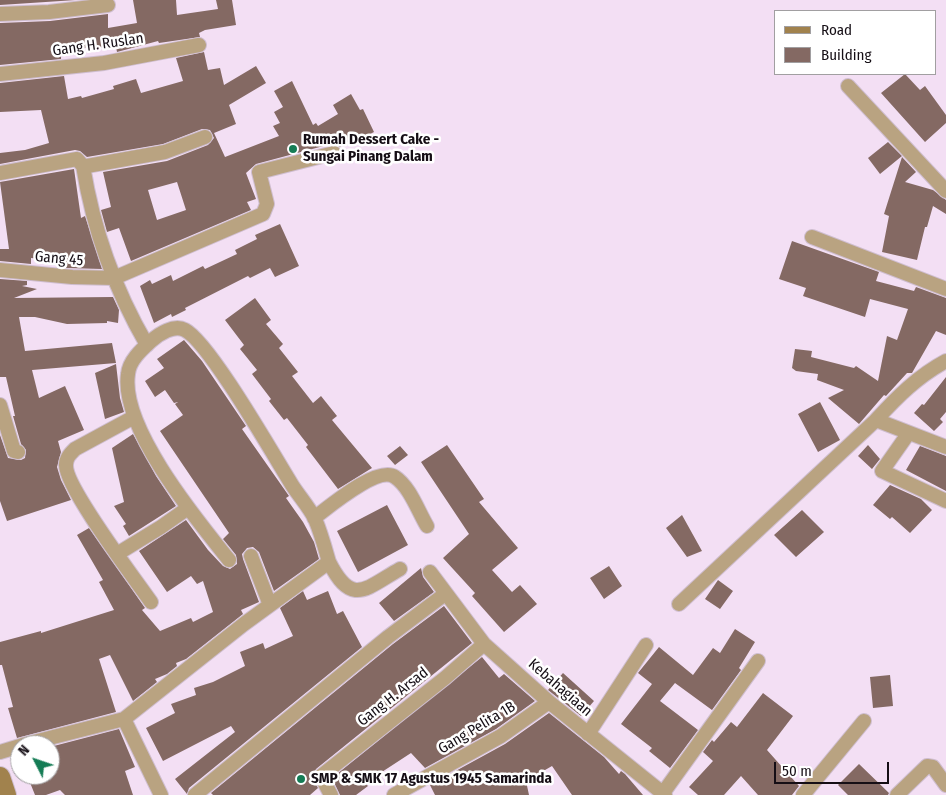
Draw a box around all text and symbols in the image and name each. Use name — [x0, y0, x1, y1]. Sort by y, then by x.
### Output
legend — [774, 10, 936, 75]
text: Road — [821, 21, 852, 39]
street label: Gang H. Ruslan — [51, 30, 145, 60]
text: Building — [821, 46, 872, 64]
place label: Rumah Dessert Cake - Sungai Pinang Dalam — [303, 131, 439, 166]
marker: Rumah Dessert Cake - Sungai Pinang Dalam — [287, 143, 299, 155]
street label: Gang 45 — [34, 248, 84, 270]
street label: Kebahagiaan — [524, 655, 596, 721]
street label: Gang H. Arsad — [354, 664, 432, 730]
street label: Gang Pelita 1B — [435, 698, 519, 758]
north arrow — [10, 735, 60, 785]
text: N — [15, 742, 33, 759]
scale bar — [776, 752, 891, 784]
text: 50 m — [782, 762, 812, 780]
place label: SMP & SMK 17 Agustus 1945 Samarinda — [311, 770, 552, 788]
marker: SMP & SMK 17 Agustus 1945 Samarinda — [295, 773, 307, 785]

